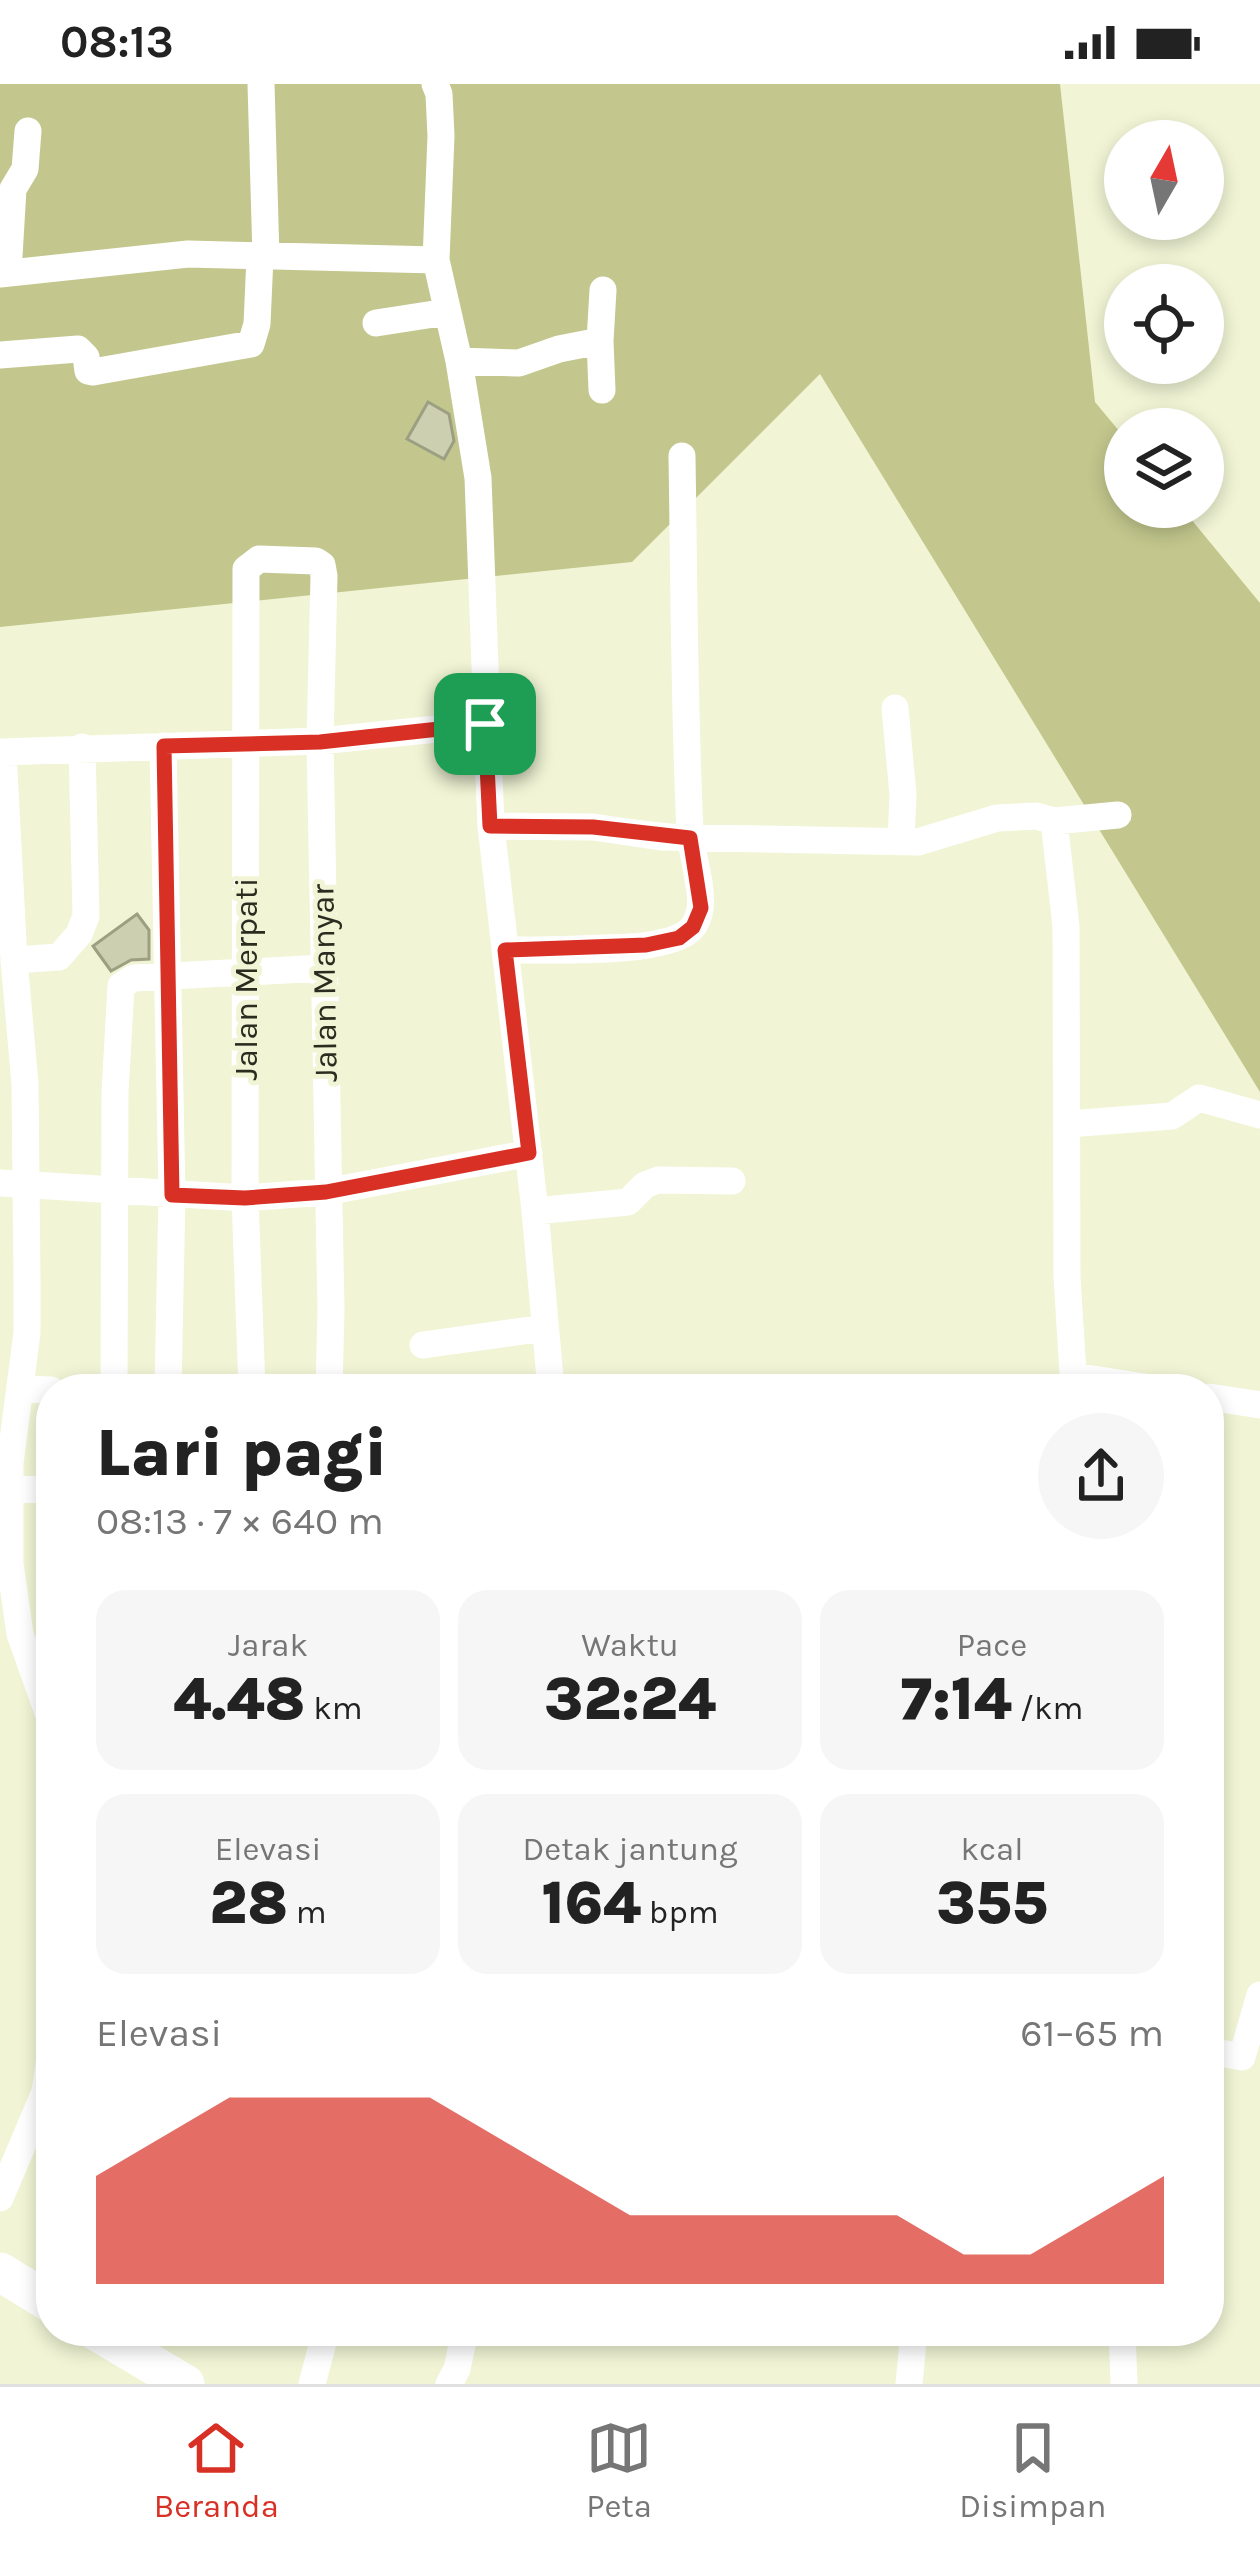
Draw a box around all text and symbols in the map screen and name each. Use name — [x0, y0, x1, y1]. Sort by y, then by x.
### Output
text: 08:13 — [60, 16, 174, 68]
north arrow — [1104, 120, 1224, 240]
map controls — [1104, 120, 1224, 528]
button: locate — [1104, 264, 1224, 384]
button: layers — [1104, 408, 1224, 528]
pin — [434, 673, 536, 775]
icon: arrive — [452, 691, 518, 757]
street label: Jalan Merpati — [227, 877, 265, 1081]
street label: Jalan Manyar — [303, 884, 345, 1082]
button: share — [1038, 1413, 1164, 1539]
text: Lari pagi — [96, 1414, 387, 1492]
text: 08:13 · 7 × 640 m — [96, 1498, 384, 1544]
text: Jarak — [228, 1626, 308, 1664]
text: Waktu — [581, 1626, 679, 1664]
text: Pace — [957, 1626, 1027, 1664]
text: 4.48 — [173, 1664, 305, 1734]
text: 32:24 — [544, 1664, 716, 1734]
text: 7:14 — [901, 1664, 1012, 1734]
text: km — [305, 1689, 363, 1727]
text: /km — [1012, 1689, 1083, 1727]
text: Elevasi — [215, 1830, 321, 1868]
text: Detak jantung — [522, 1830, 738, 1868]
text: kcal — [960, 1830, 1024, 1868]
text: 28 — [209, 1868, 288, 1938]
text: 164 — [541, 1868, 641, 1938]
text: 355 — [936, 1868, 1048, 1938]
text: m — [288, 1893, 327, 1931]
text: bpm — [641, 1893, 719, 1931]
text: Elevasi — [96, 2010, 222, 2056]
text: 61–65 m — [1020, 2010, 1164, 2056]
tab: Beranda — [154, 2415, 279, 2525]
tab: Peta — [586, 2415, 652, 2525]
tab: Disimpan — [959, 2415, 1106, 2525]

